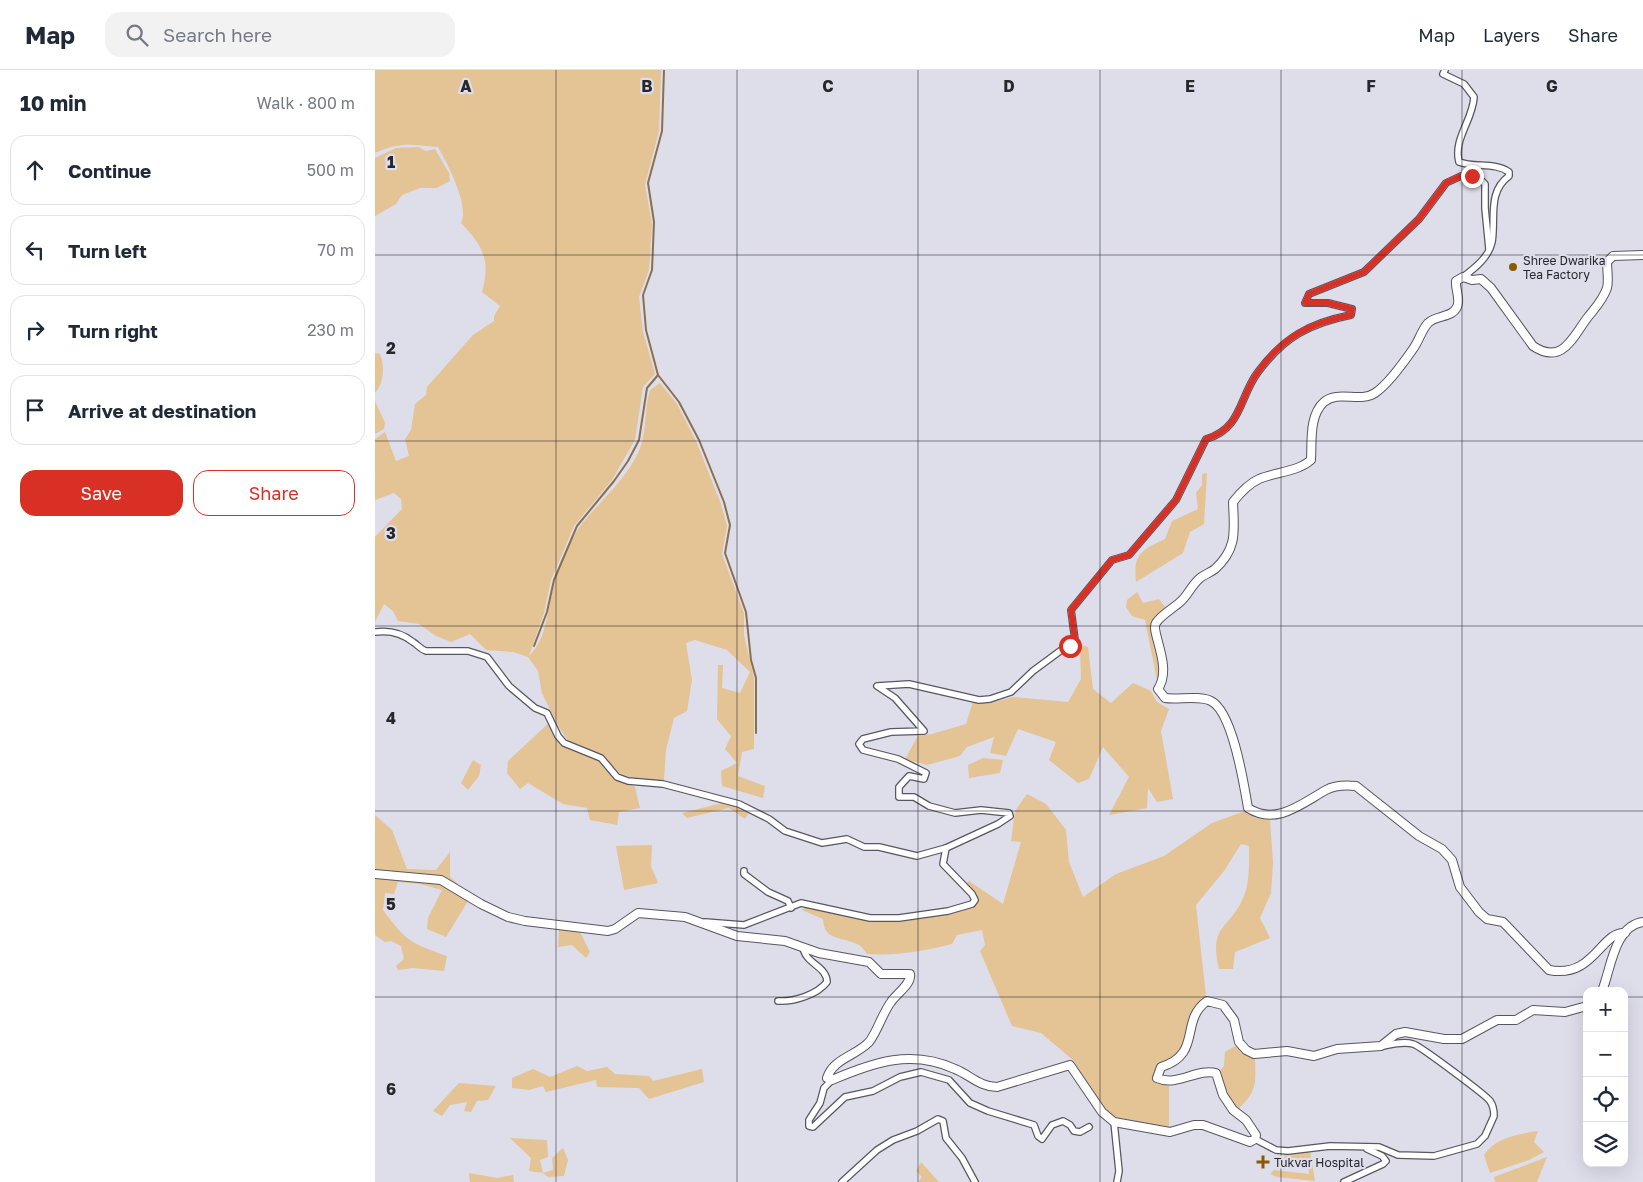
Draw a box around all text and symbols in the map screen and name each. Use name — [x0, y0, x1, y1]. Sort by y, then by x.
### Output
search box — [105, 12, 455, 57]
text: Map — [25, 20, 75, 49]
icon: search — [123, 21, 151, 49]
text: Search here — [163, 23, 272, 46]
text: Map — [1418, 24, 1455, 46]
text: Layers — [1483, 24, 1540, 46]
text: Share — [1568, 24, 1618, 46]
text: A — [460, 76, 472, 96]
text: B — [641, 76, 653, 96]
text: C — [822, 76, 834, 96]
text: D — [1003, 76, 1015, 96]
text: E — [1185, 76, 1195, 96]
text: F — [1366, 76, 1376, 96]
text: G — [1546, 76, 1558, 96]
text: 10 min — [20, 90, 87, 116]
text: Walk · 800 m — [257, 93, 355, 113]
text: 1 — [387, 152, 395, 172]
icon: ahead — [21, 156, 49, 184]
text: Continue — [68, 159, 151, 182]
text: 500 m — [307, 160, 354, 180]
route end — [1461, 165, 1484, 188]
icon: left — [21, 236, 49, 264]
text: Turn left — [68, 239, 147, 262]
text: 70 m — [317, 240, 354, 260]
place label: Shree Dwarika Tea Factory — [1523, 253, 1606, 282]
marker: Shree Dwarika Tea Factory — [1507, 261, 1519, 273]
icon: right — [21, 316, 49, 344]
text: Turn right — [68, 319, 158, 342]
text: 230 m — [307, 320, 354, 340]
text: 2 — [386, 338, 396, 358]
icon: arrive — [21, 396, 49, 424]
text: Arrive at destination — [68, 399, 256, 422]
button: Save — [20, 470, 183, 516]
button: Share — [193, 470, 355, 516]
text: 3 — [386, 523, 396, 543]
route start — [1059, 635, 1082, 658]
text: 4 — [386, 708, 396, 728]
text: 5 — [386, 894, 396, 914]
map controls — [1583, 987, 1628, 1167]
button: + — [1583, 987, 1628, 1032]
button: − — [1583, 1032, 1628, 1077]
button: locate — [1583, 1077, 1628, 1122]
text: 6 — [386, 1079, 396, 1099]
button: layers — [1583, 1122, 1628, 1167]
marker: Tukvar Hospital — [1256, 1155, 1270, 1169]
place label: Tukvar Hospital — [1274, 1155, 1364, 1170]

